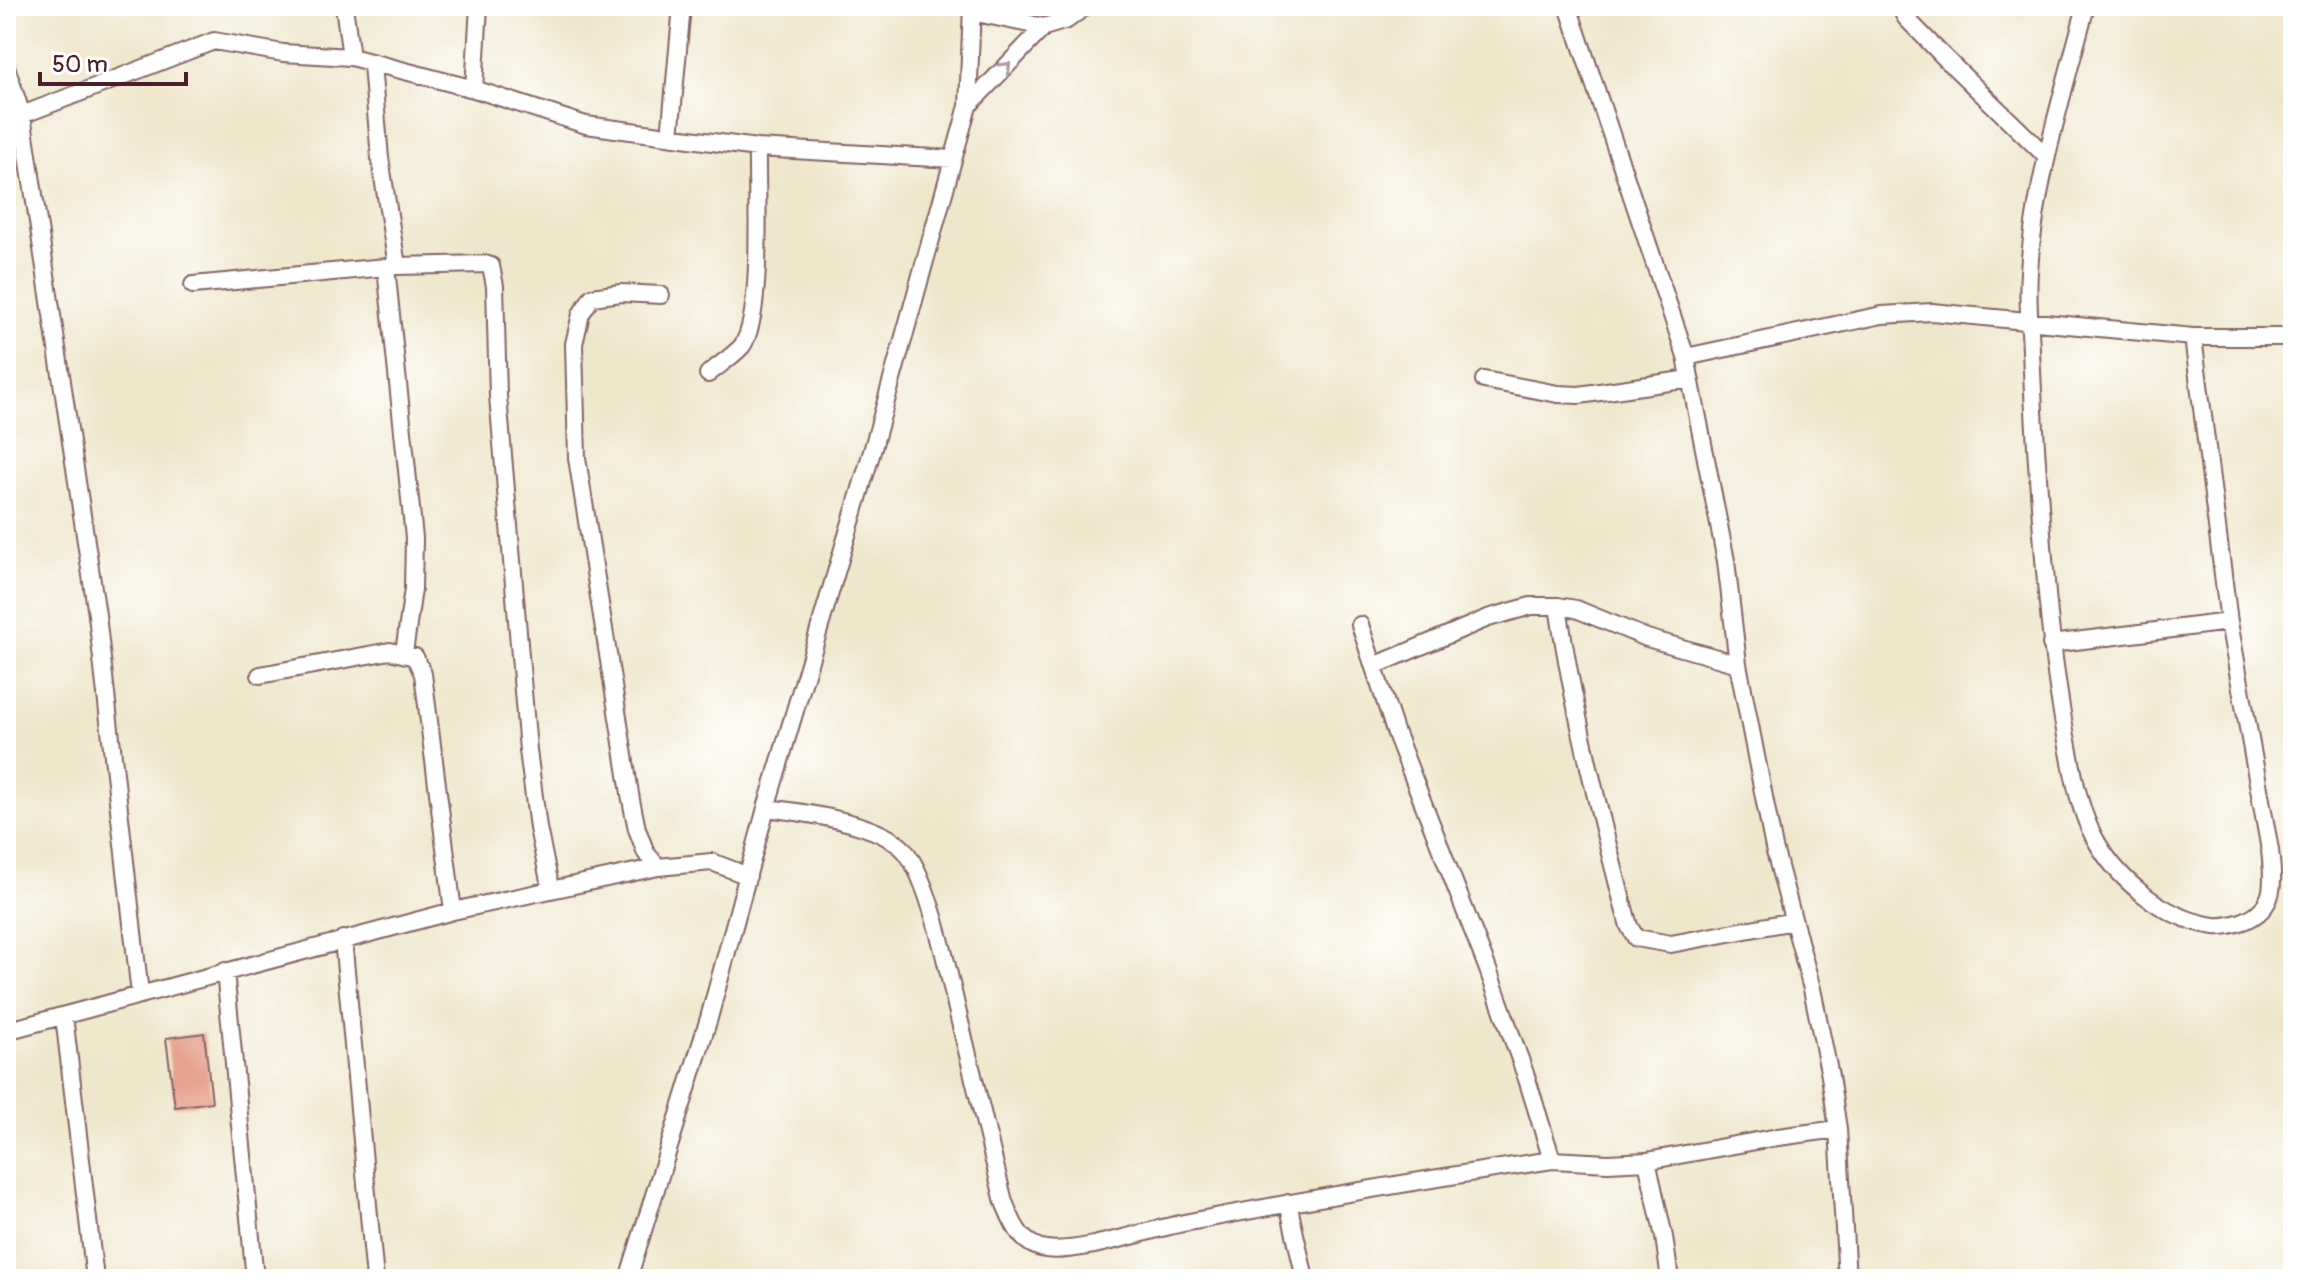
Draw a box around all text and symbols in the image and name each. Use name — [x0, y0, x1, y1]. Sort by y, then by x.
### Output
scale bar — [40, 36, 186, 86]
text: 50 m — [52, 50, 108, 79]
one-way arrow — [997, 61, 1011, 76]

